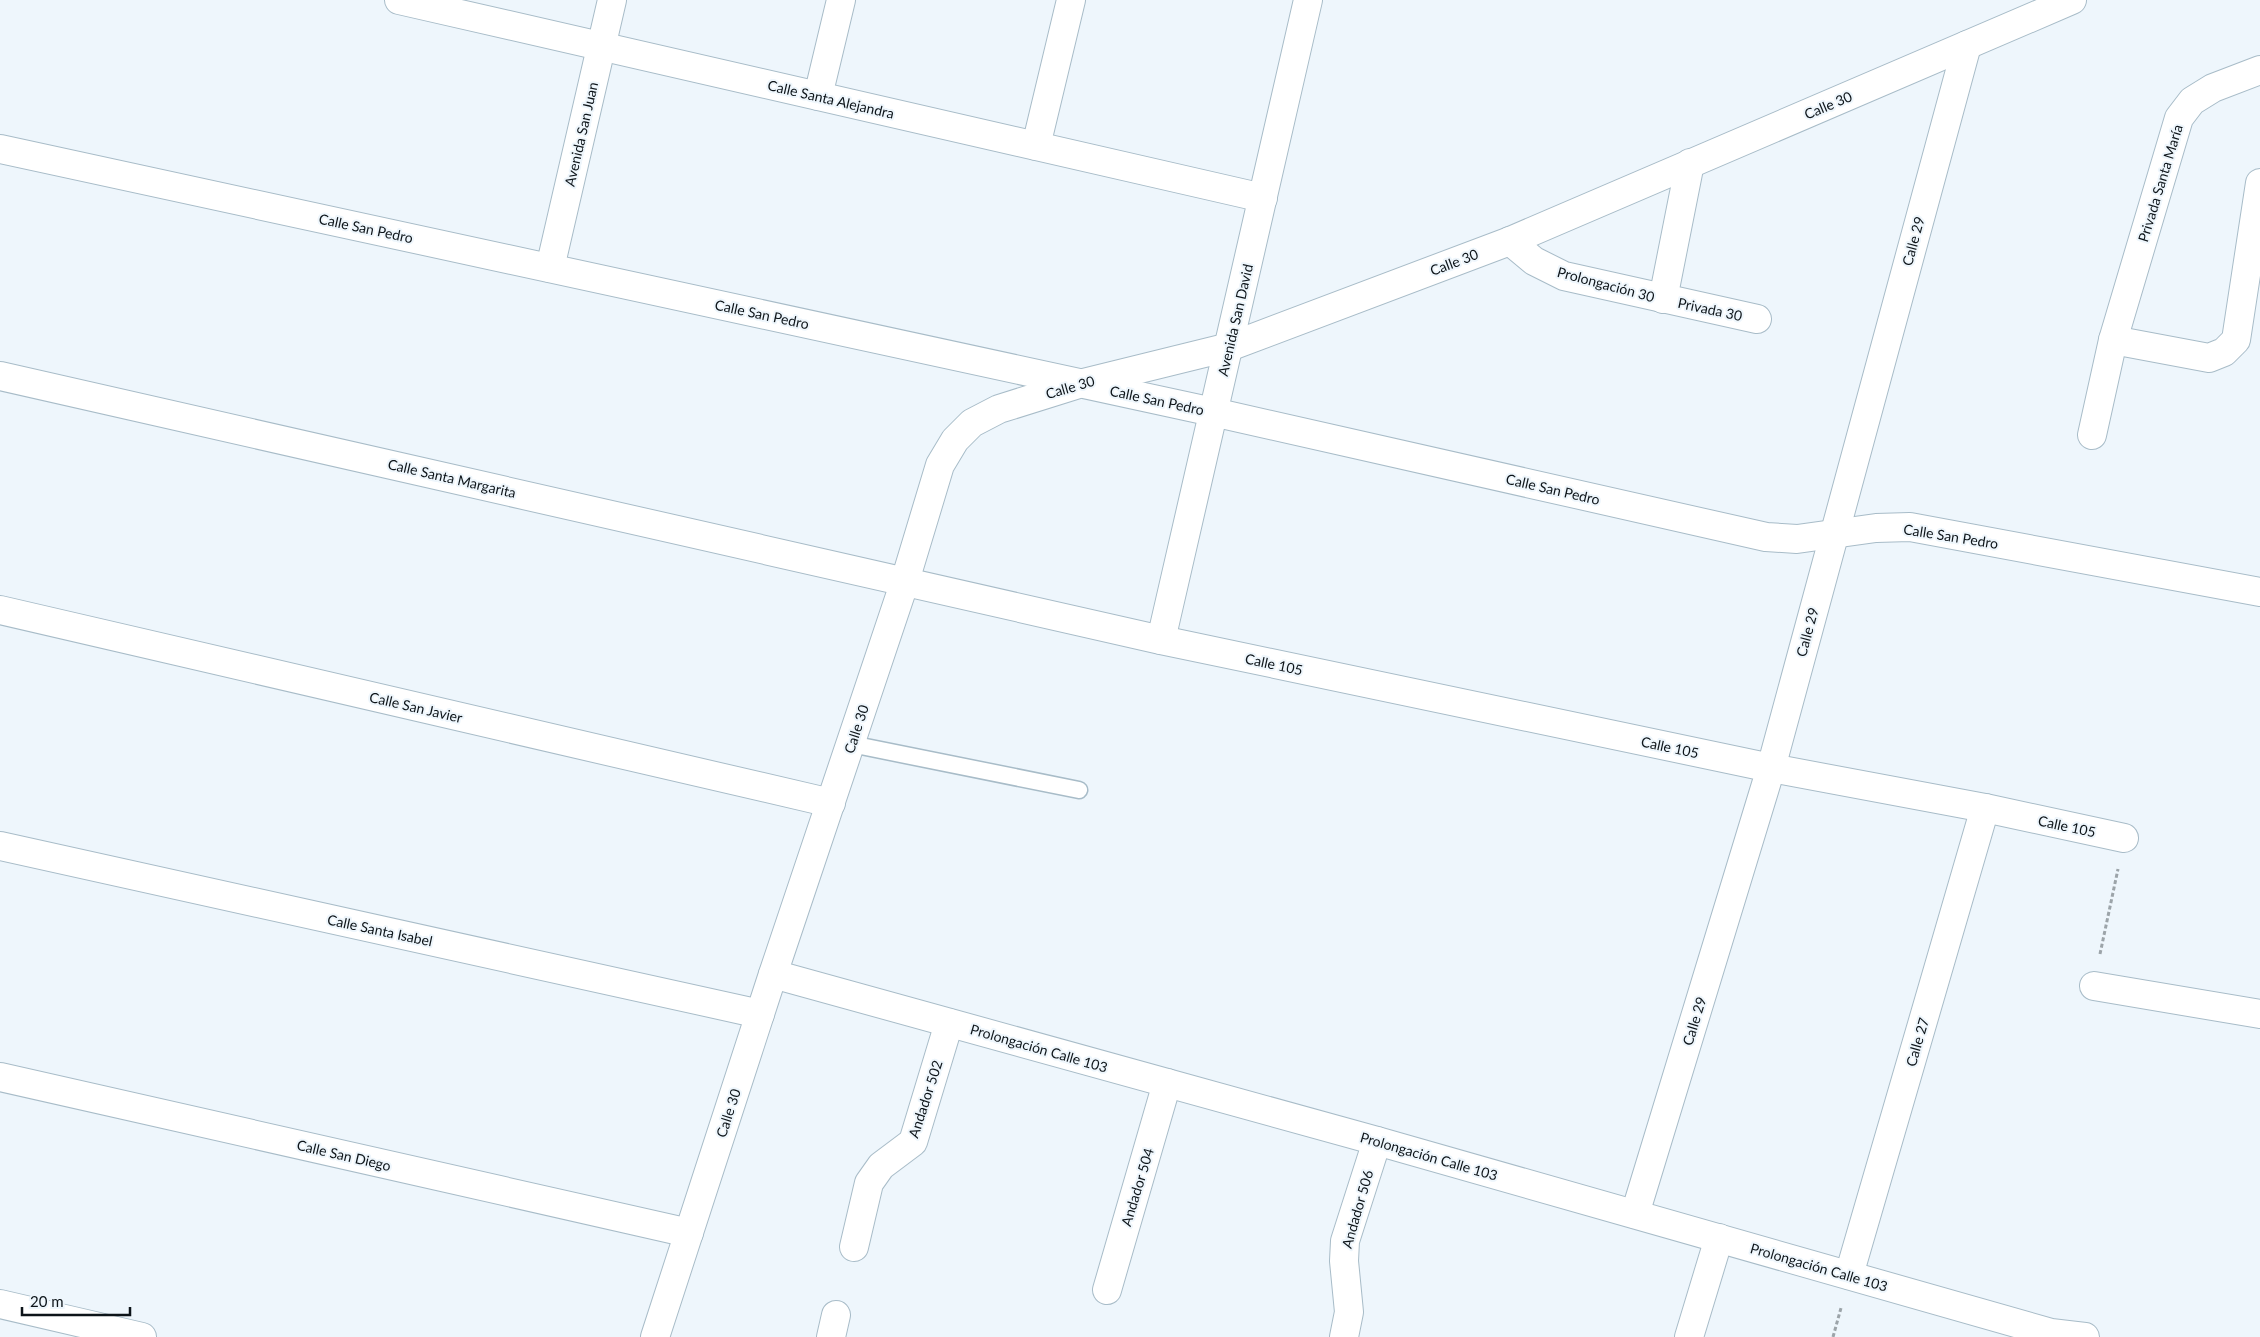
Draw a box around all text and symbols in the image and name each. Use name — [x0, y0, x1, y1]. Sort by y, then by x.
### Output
street label: Calle Santa Alejandra — [766, 76, 896, 122]
street label: Avenida San Juan — [561, 80, 601, 188]
street label: Calle 30 — [1802, 87, 1854, 123]
street label: Privada Santa María — [2134, 122, 2186, 244]
street label: Calle San Pedro — [317, 210, 415, 246]
street label: Calle 29 — [1898, 215, 1928, 267]
street label: Calle 30 — [1428, 245, 1480, 279]
street label: Avenida San David — [1214, 262, 1256, 378]
street label: Prolongación 30 — [1556, 263, 1656, 305]
street label: Privada 30 — [1676, 294, 1744, 324]
street label: Calle San Pedro — [713, 296, 811, 332]
street label: Calle 30 — [1044, 372, 1096, 402]
street label: Calle San Pedro — [1108, 382, 1206, 418]
street label: Calle Santa Margarita — [386, 455, 518, 501]
street label: Calle San Pedro — [1504, 470, 1602, 508]
street label: Calle San Pedro — [1902, 520, 2000, 552]
street label: Calle 29 — [1792, 606, 1822, 658]
street label: Calle 105 — [1244, 650, 1304, 678]
street label: Calle San Javier — [368, 688, 464, 726]
street label: Calle 30 — [840, 703, 872, 755]
street label: Calle 105 — [1640, 733, 1700, 761]
street label: Calle 105 — [2037, 812, 2097, 840]
street label: Calle Santa Isabel — [326, 911, 434, 949]
street label: Calle 29 — [1679, 995, 1709, 1047]
street label: Calle 27 — [1902, 1016, 1932, 1068]
street label: Prolongación Calle 103 — [968, 1020, 1110, 1076]
street label: Andador 502 — [904, 1058, 946, 1140]
street label: Calle 30 — [712, 1087, 744, 1139]
street label: Prolongación Calle 103 — [1358, 1128, 1500, 1184]
street label: Calle San Diego — [295, 1136, 393, 1174]
street label: Andador 504 — [1117, 1146, 1157, 1228]
street label: Andador 506 — [1338, 1168, 1376, 1250]
street label: Prolongación Calle 103 — [1748, 1239, 1890, 1295]
scale bar — [22, 1284, 130, 1316]
text: 20 m — [30, 1292, 64, 1310]

